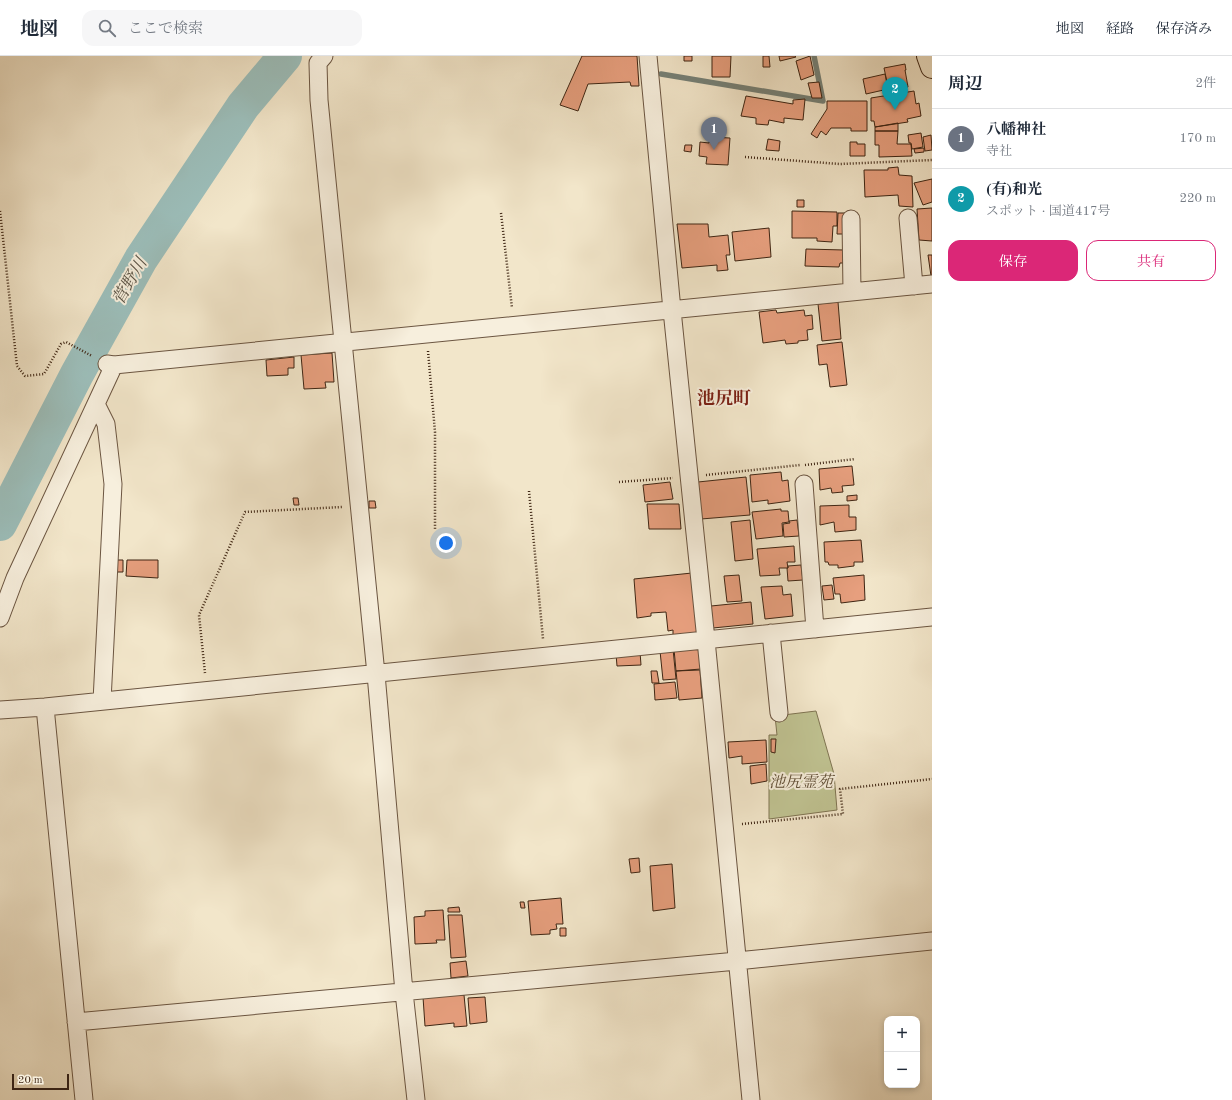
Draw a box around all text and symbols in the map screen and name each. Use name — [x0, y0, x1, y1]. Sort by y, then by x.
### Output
search box — [82, 10, 362, 46]
icon: search — [96, 17, 118, 39]
text: 地図 — [20, 21, 58, 40]
text: ここで検索 — [128, 22, 203, 37]
text: 地図 — [1056, 22, 1084, 36]
text: 経路 — [1106, 22, 1134, 36]
text: 保存済み — [1156, 22, 1212, 36]
text: 周辺 — [948, 76, 982, 93]
pin: 2 — [882, 77, 908, 110]
text: 2件 — [1195, 77, 1216, 90]
pin: 1 — [701, 117, 727, 150]
text: 八幡神社 — [986, 123, 1046, 138]
text: 1 — [957, 132, 965, 145]
text: 170 m — [1179, 132, 1216, 145]
text: 寺社 — [986, 145, 1012, 158]
text: (有)和光 — [986, 183, 1042, 198]
text: 2 — [957, 192, 965, 205]
text: 220 m — [1179, 192, 1216, 205]
text: スポット · 国道417号 — [986, 205, 1111, 218]
button: 保存 — [948, 240, 1078, 281]
button: 共有 — [1086, 240, 1216, 281]
water label: 菅野川 — [108, 253, 151, 308]
district label: 池尻町 — [697, 388, 751, 408]
your location — [436, 533, 456, 553]
park label: 池尻霊苑 — [769, 773, 836, 791]
map controls — [884, 1016, 920, 1088]
button: + — [884, 1016, 920, 1052]
button: − — [884, 1052, 920, 1088]
scale bar — [12, 1072, 69, 1091]
text: 20 m — [18, 1075, 43, 1086]

